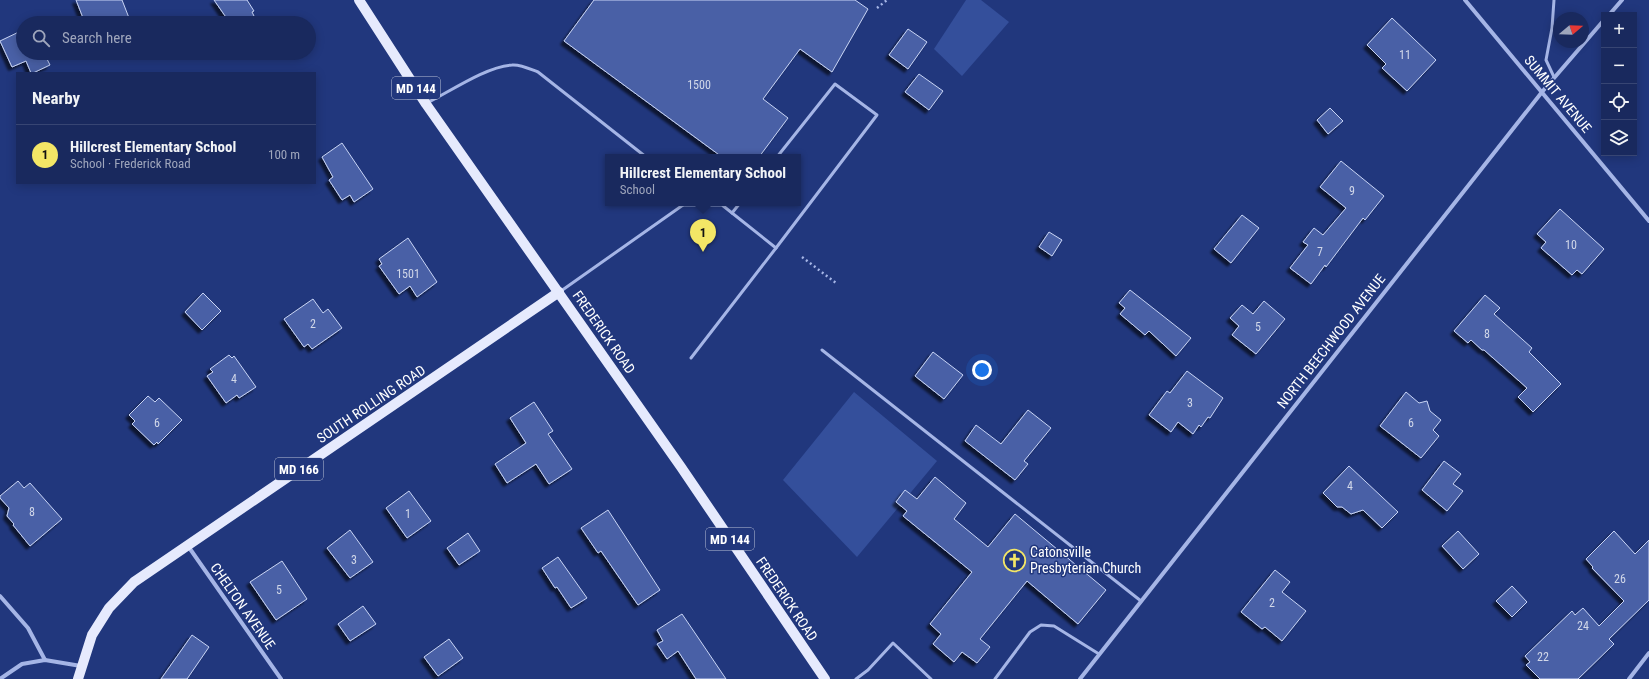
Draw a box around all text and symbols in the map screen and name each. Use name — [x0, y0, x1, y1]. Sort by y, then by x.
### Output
north arrow — [1553, 12, 1589, 48]
map controls — [1601, 12, 1637, 156]
button: + — [1601, 12, 1637, 48]
search box — [16, 16, 316, 60]
icon: search — [30, 27, 52, 49]
text: Search here — [62, 29, 132, 47]
house number: 11 — [1399, 48, 1411, 62]
button: − — [1601, 48, 1637, 84]
street label: SUMMIT AVENUE — [1521, 52, 1595, 136]
road number: MD 144 — [392, 77, 440, 99]
house number: 1500 — [687, 78, 711, 92]
button: locate — [1601, 84, 1637, 120]
text: Nearby — [32, 88, 80, 108]
button: layers — [1601, 120, 1637, 156]
text: Hillcrest Elementary School — [70, 138, 236, 156]
text: 1 — [42, 147, 48, 162]
text: 100 m — [268, 147, 300, 162]
popup — [605, 154, 801, 206]
text: School · Frederick Road — [70, 156, 191, 171]
text: Hillcrest Elementary School — [620, 164, 786, 182]
text: School — [620, 182, 655, 197]
house number: 9 — [1349, 184, 1355, 198]
pin: 1 — [690, 219, 716, 252]
house number: 10 — [1565, 238, 1577, 252]
house number: 7 — [1317, 245, 1323, 259]
house number: 1501 — [396, 267, 420, 281]
street label: NORTH BEECHWOOD AVENUE — [1274, 271, 1388, 411]
street label: FREDERICK ROAD — [569, 287, 639, 377]
house number: 2 — [310, 317, 316, 331]
house number: 5 — [1255, 320, 1261, 334]
house number: 8 — [1484, 327, 1490, 341]
your location — [972, 360, 992, 380]
street label: SOUTH ROLLING ROAD — [314, 362, 428, 446]
house number: 4 — [231, 372, 237, 386]
house number: 3 — [1187, 396, 1193, 410]
house number: 6 — [154, 416, 160, 430]
house number: 6 — [1408, 416, 1414, 430]
road number: MD 166 — [275, 458, 323, 480]
house number: 4 — [1347, 479, 1353, 493]
house number: 8 — [29, 505, 35, 519]
house number: 1 — [405, 507, 411, 521]
road number: MD 144 — [706, 528, 754, 550]
place label: Catonsville Presbyterian Church — [1030, 544, 1141, 576]
church icon: Catonsville Presbyterian Church — [1001, 547, 1027, 573]
house number: 3 — [351, 553, 357, 567]
street label: FREDERICK ROAD — [753, 554, 821, 644]
street label: CHELTON AVENUE — [207, 560, 279, 652]
house number: 26 — [1614, 572, 1626, 586]
house number: 5 — [276, 583, 282, 597]
house number: 2 — [1269, 596, 1275, 610]
house number: 24 — [1577, 619, 1589, 633]
house number: 22 — [1537, 650, 1549, 664]

